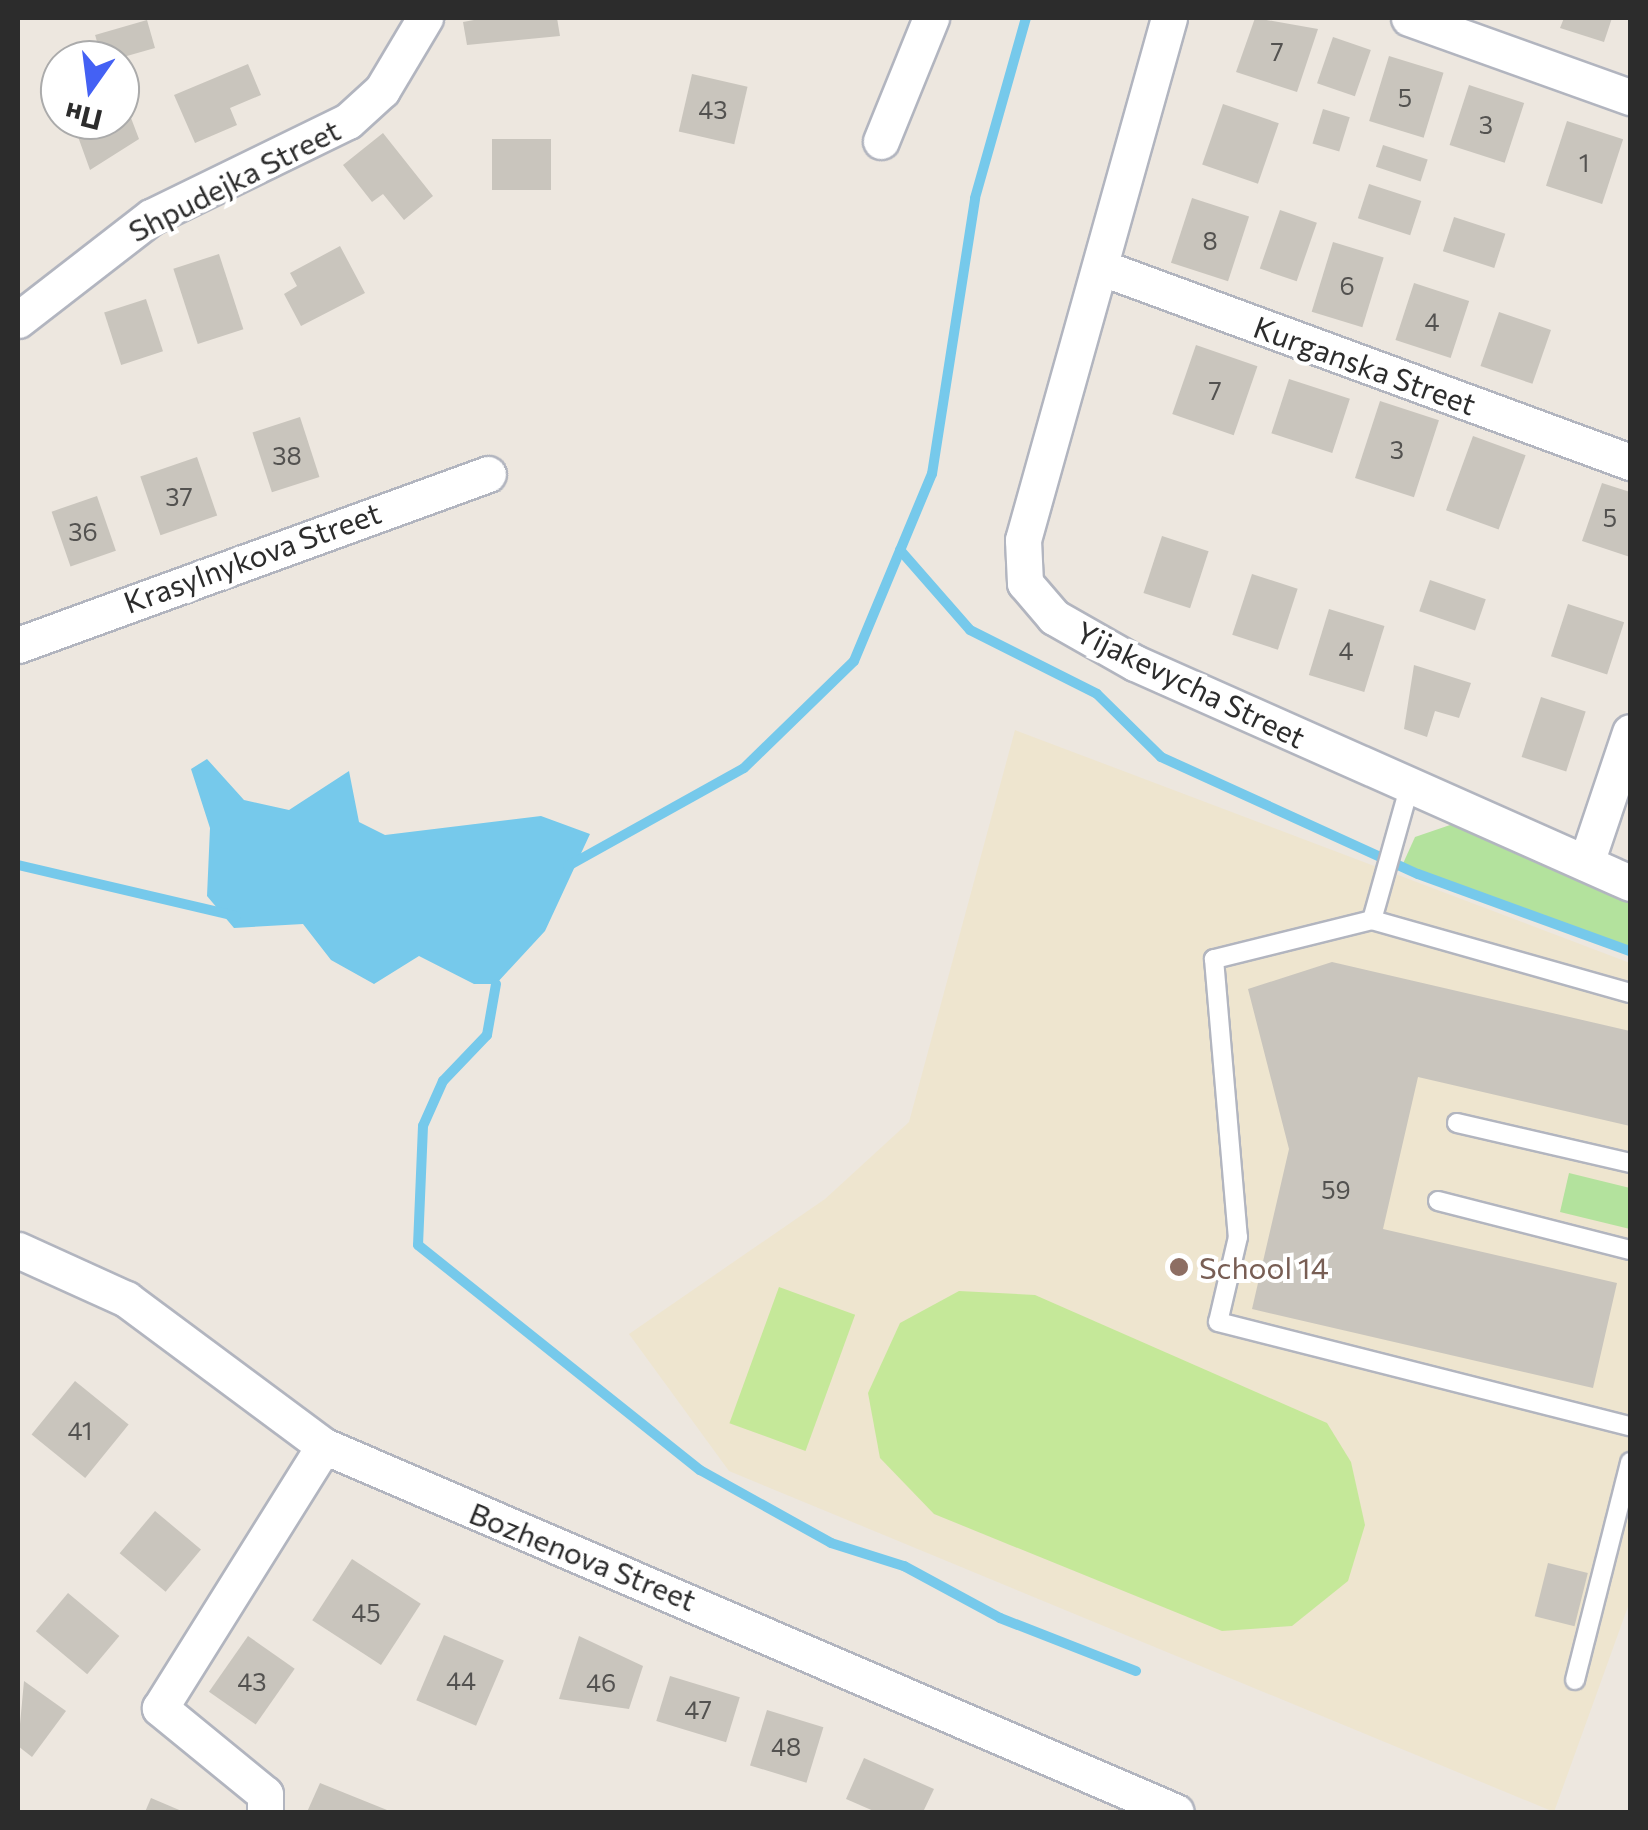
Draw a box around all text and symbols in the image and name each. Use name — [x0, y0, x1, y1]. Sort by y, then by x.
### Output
house number: 7 — [1270, 36, 1284, 66]
north arrow — [40, 40, 140, 140]
house number: 5 — [1398, 82, 1412, 112]
house number: 43 — [698, 94, 728, 124]
text: Пн — [61, 96, 105, 138]
house number: 3 — [1479, 109, 1493, 139]
street label: Shpudejka Street — [122, 111, 346, 249]
house number: 1 — [1579, 147, 1589, 177]
house number: 8 — [1202, 225, 1218, 255]
house number: 6 — [1339, 270, 1355, 300]
house number: 4 — [1425, 306, 1439, 336]
street label: Kurganska Street — [1249, 308, 1481, 422]
house number: 7 — [1208, 375, 1222, 405]
house number: 3 — [1390, 434, 1404, 464]
house number: 38 — [272, 440, 302, 470]
house number: 37 — [165, 481, 193, 511]
street label: Krasylnykova Street — [119, 494, 385, 620]
house number: 5 — [1603, 502, 1617, 532]
house number: 36 — [68, 516, 98, 546]
street label: Yijakevycha Street — [1071, 613, 1311, 755]
house number: 4 — [1339, 635, 1353, 665]
house number: 59 — [1321, 1174, 1351, 1204]
place label: School 14 — [1199, 1249, 1329, 1285]
marker: School 14 — [1168, 1256, 1190, 1278]
house number: 41 — [68, 1415, 92, 1445]
street label: Bozhenova Street — [464, 1494, 702, 1618]
house number: 45 — [351, 1597, 381, 1627]
house number: 44 — [446, 1665, 476, 1695]
house number: 43 — [237, 1666, 267, 1696]
house number: 46 — [586, 1667, 616, 1697]
house number: 47 — [684, 1694, 712, 1724]
house number: 48 — [771, 1731, 801, 1761]

